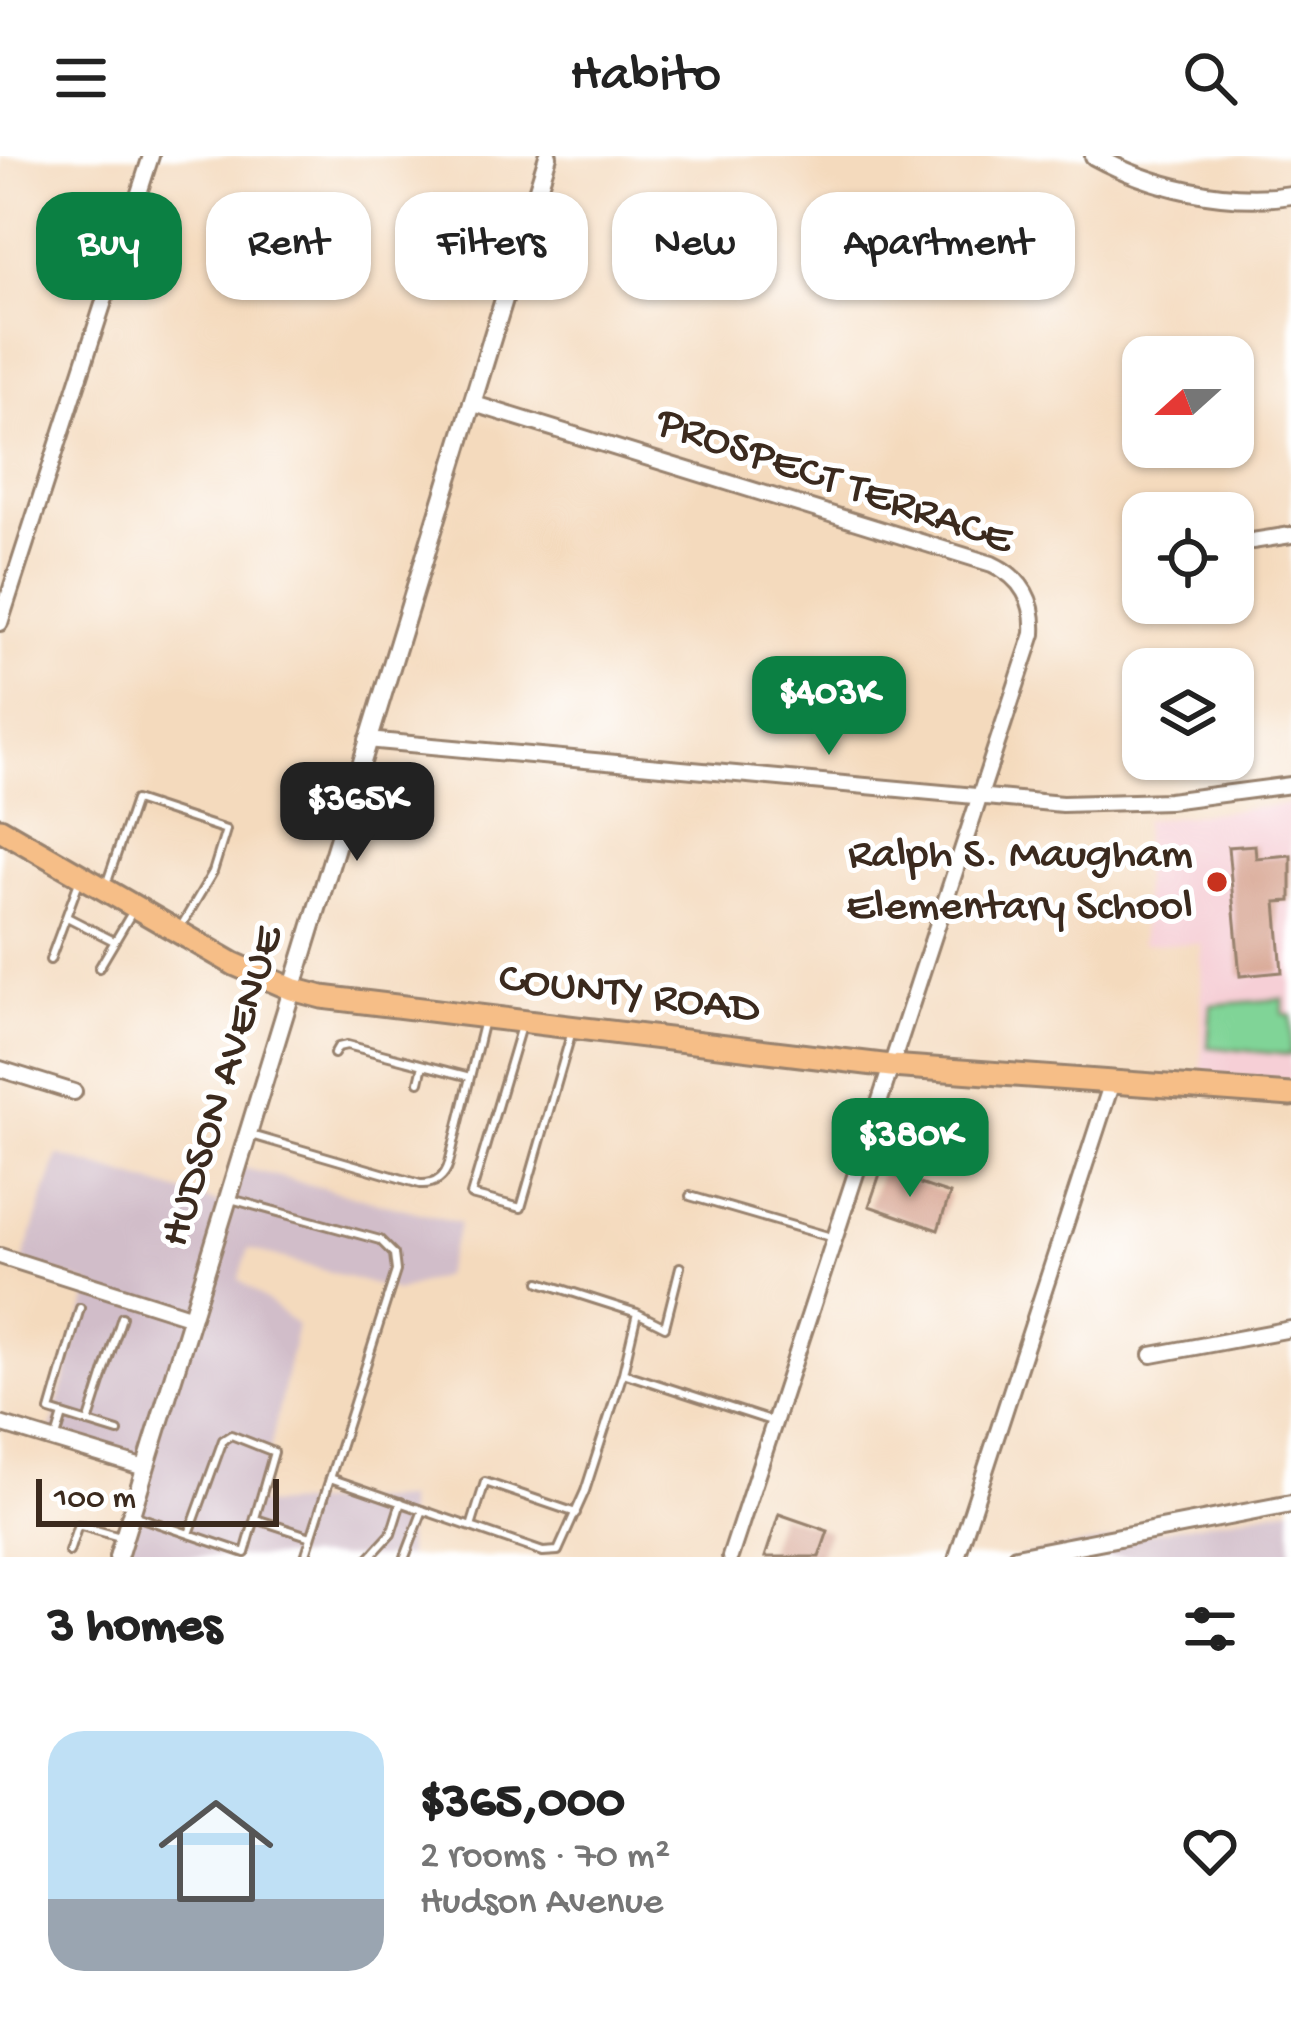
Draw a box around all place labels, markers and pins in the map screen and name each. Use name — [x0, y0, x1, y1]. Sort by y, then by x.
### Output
pin: $403K — [745, 656, 913, 758]
pin: $365K — [273, 762, 441, 864]
place label: Ralph S. Maugham Elementary School — [846, 830, 1193, 935]
marker: Ralph S. Maugham Elementary School — [1204, 869, 1230, 895]
pin: $380K — [826, 1098, 994, 1200]

